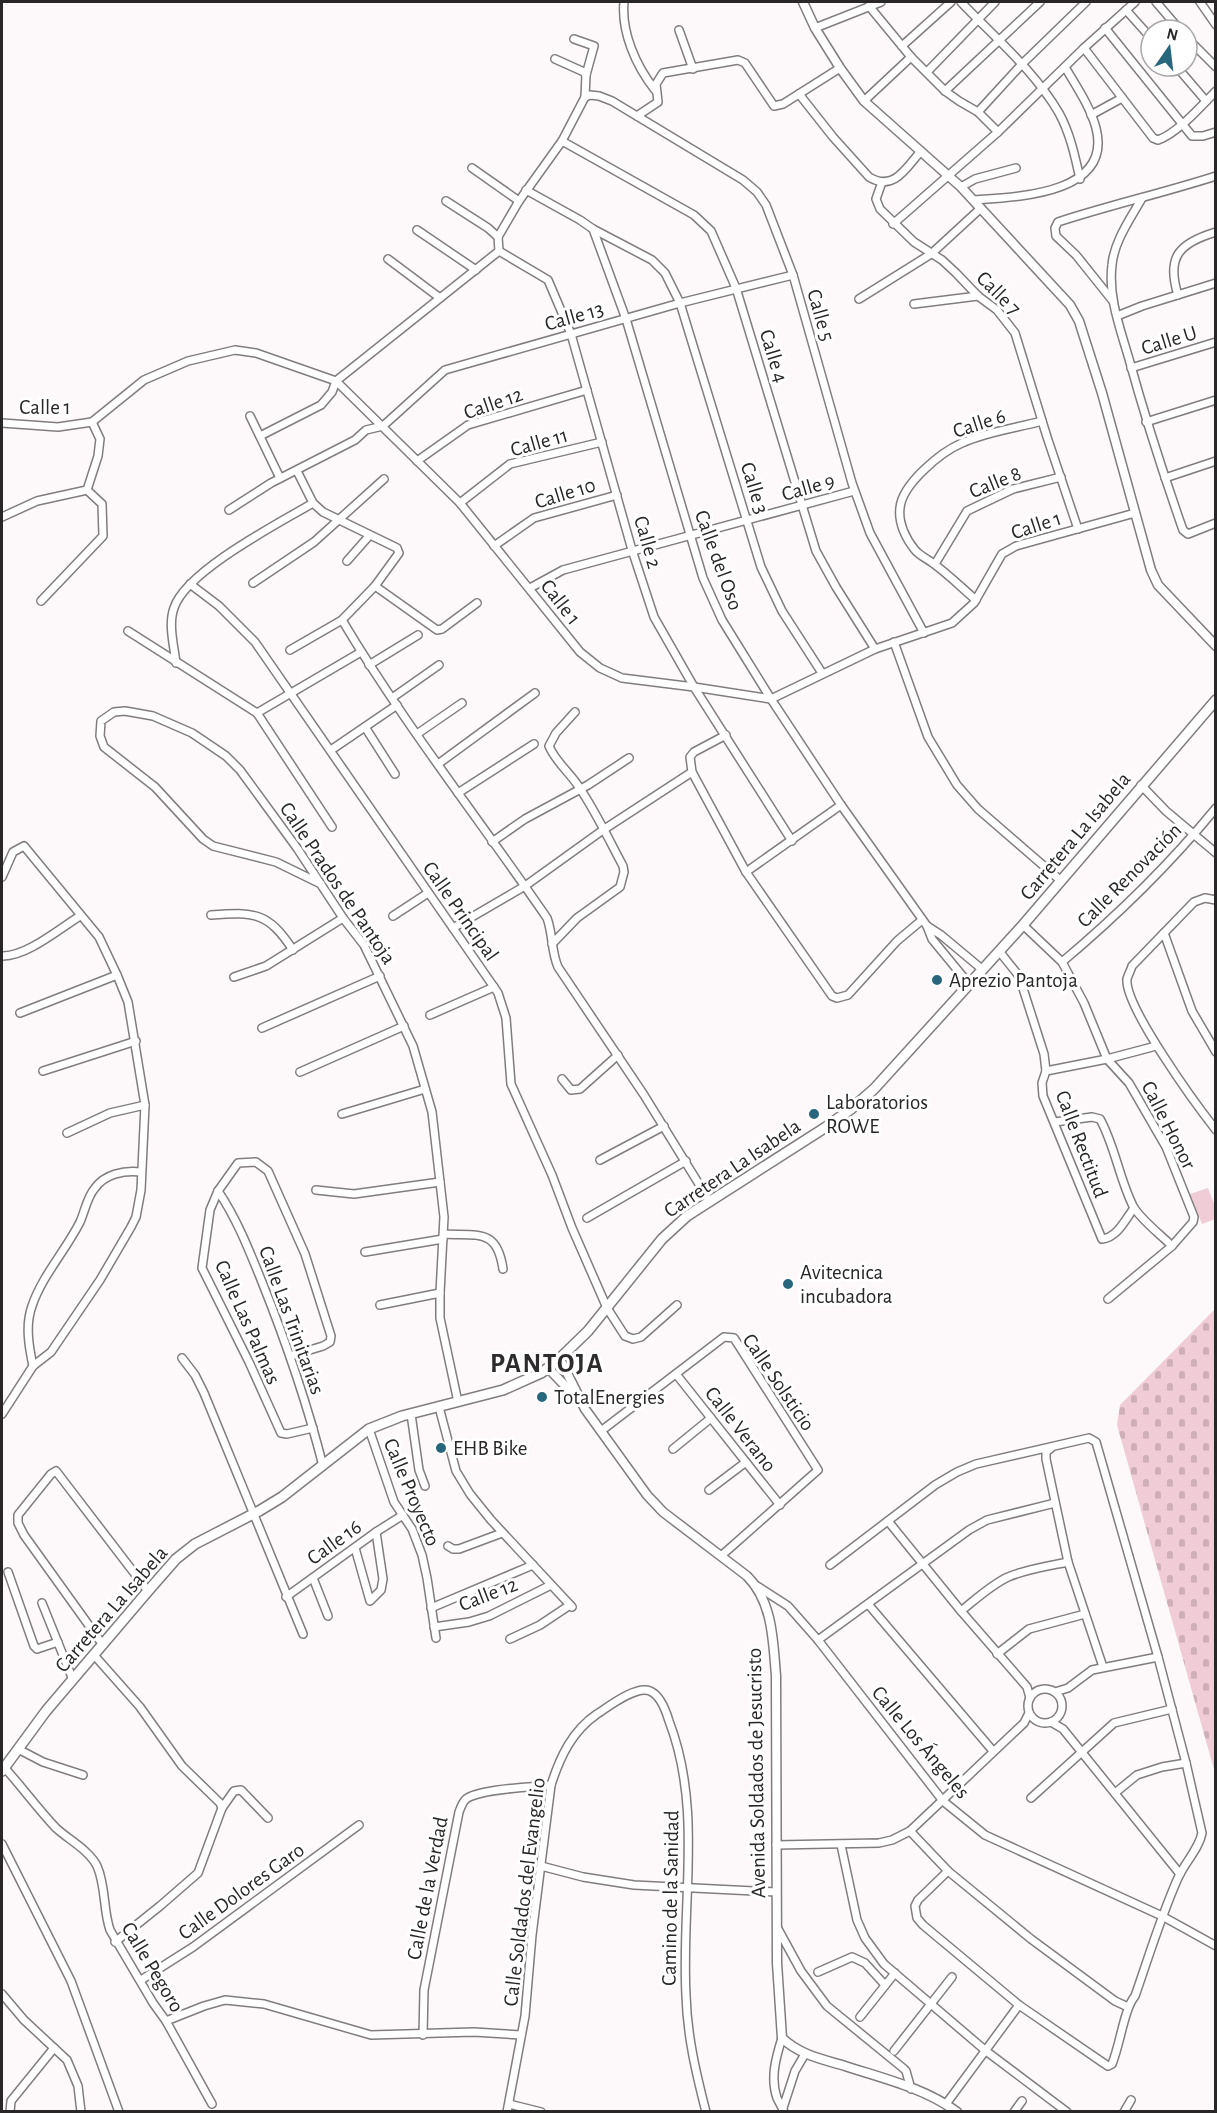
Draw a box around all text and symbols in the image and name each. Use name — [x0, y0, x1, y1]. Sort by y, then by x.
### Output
north arrow — [1139, 18, 1199, 78]
text: N — [1165, 25, 1180, 44]
street label: Calle 7 — [973, 267, 1025, 320]
street label: Calle 5 — [803, 287, 838, 343]
street label: Calle 13 — [542, 298, 606, 335]
street label: Calle U — [1139, 322, 1200, 359]
street label: Calle 4 — [756, 327, 791, 385]
street label: Calle 12 — [461, 384, 525, 423]
street label: Calle 1 — [19, 397, 71, 418]
street label: Calle 6 — [950, 405, 1008, 442]
street label: Calle 11 — [508, 424, 570, 461]
street label: Calle 3 — [737, 460, 772, 516]
street label: Calle 8 — [966, 463, 1024, 502]
street label: Calle 9 — [779, 470, 837, 505]
street label: Calle 10 — [532, 474, 598, 513]
street label: Calle del Oso — [691, 507, 746, 613]
street label: Calle 1 — [1008, 508, 1064, 543]
street label: Calle 2 — [630, 513, 665, 571]
street label: Calle 1 — [537, 576, 585, 629]
street label: Carretera La Isabela — [1016, 768, 1135, 904]
street label: Calle Prados de Pantoja — [276, 799, 400, 968]
street label: Calle Renovación — [1073, 819, 1186, 932]
street label: Calle Principal — [419, 858, 503, 965]
place label: Aprezio Pantoja — [949, 970, 1078, 991]
marker: Aprezio Pantoja — [930, 973, 944, 987]
street label: Calle Honor — [1137, 1078, 1200, 1173]
street label: Calle Rectitud — [1052, 1088, 1112, 1201]
place label: Laboratorios ROWE — [826, 1092, 928, 1137]
marker: Laboratorios ROWE — [807, 1107, 821, 1121]
street label: Carretera La Isabela — [660, 1115, 804, 1222]
street label: Calle Las Trinitarias — [255, 1243, 328, 1397]
street label: Calle Las Palmas — [211, 1257, 284, 1387]
place label: Avitecnica incubadora — [800, 1262, 893, 1307]
marker: Avitecnica incubadora — [781, 1277, 795, 1291]
street label: Calle Solsticio — [739, 1330, 819, 1435]
district label: PANTOJA — [490, 1350, 604, 1377]
street label: Calle Verano — [701, 1383, 780, 1476]
place label: TotalEnergies — [554, 1387, 665, 1408]
marker: TotalEnergies — [535, 1390, 549, 1404]
street label: Calle Proyecto — [379, 1435, 444, 1549]
place label: EHB Bike — [453, 1438, 528, 1459]
marker: EHB Bike — [434, 1441, 448, 1455]
street label: Calle 16 — [303, 1516, 365, 1569]
street label: Carretera La Isabela — [51, 1542, 172, 1676]
street label: Calle 12 — [456, 1574, 520, 1615]
street label: Avenida Soldados de Jesucristo — [744, 1648, 769, 1898]
street label: Calle Los Ángeles — [868, 1681, 975, 1802]
street label: Calle Soldados del Evangelio — [500, 1777, 549, 2008]
street label: Camino de la Sanidad — [658, 1810, 683, 1986]
street label: Calle de la Verdad — [403, 1815, 452, 1961]
street label: Calle Dolores Garo — [174, 1839, 308, 1944]
street label: Calle Pegoro — [118, 1919, 188, 2016]

